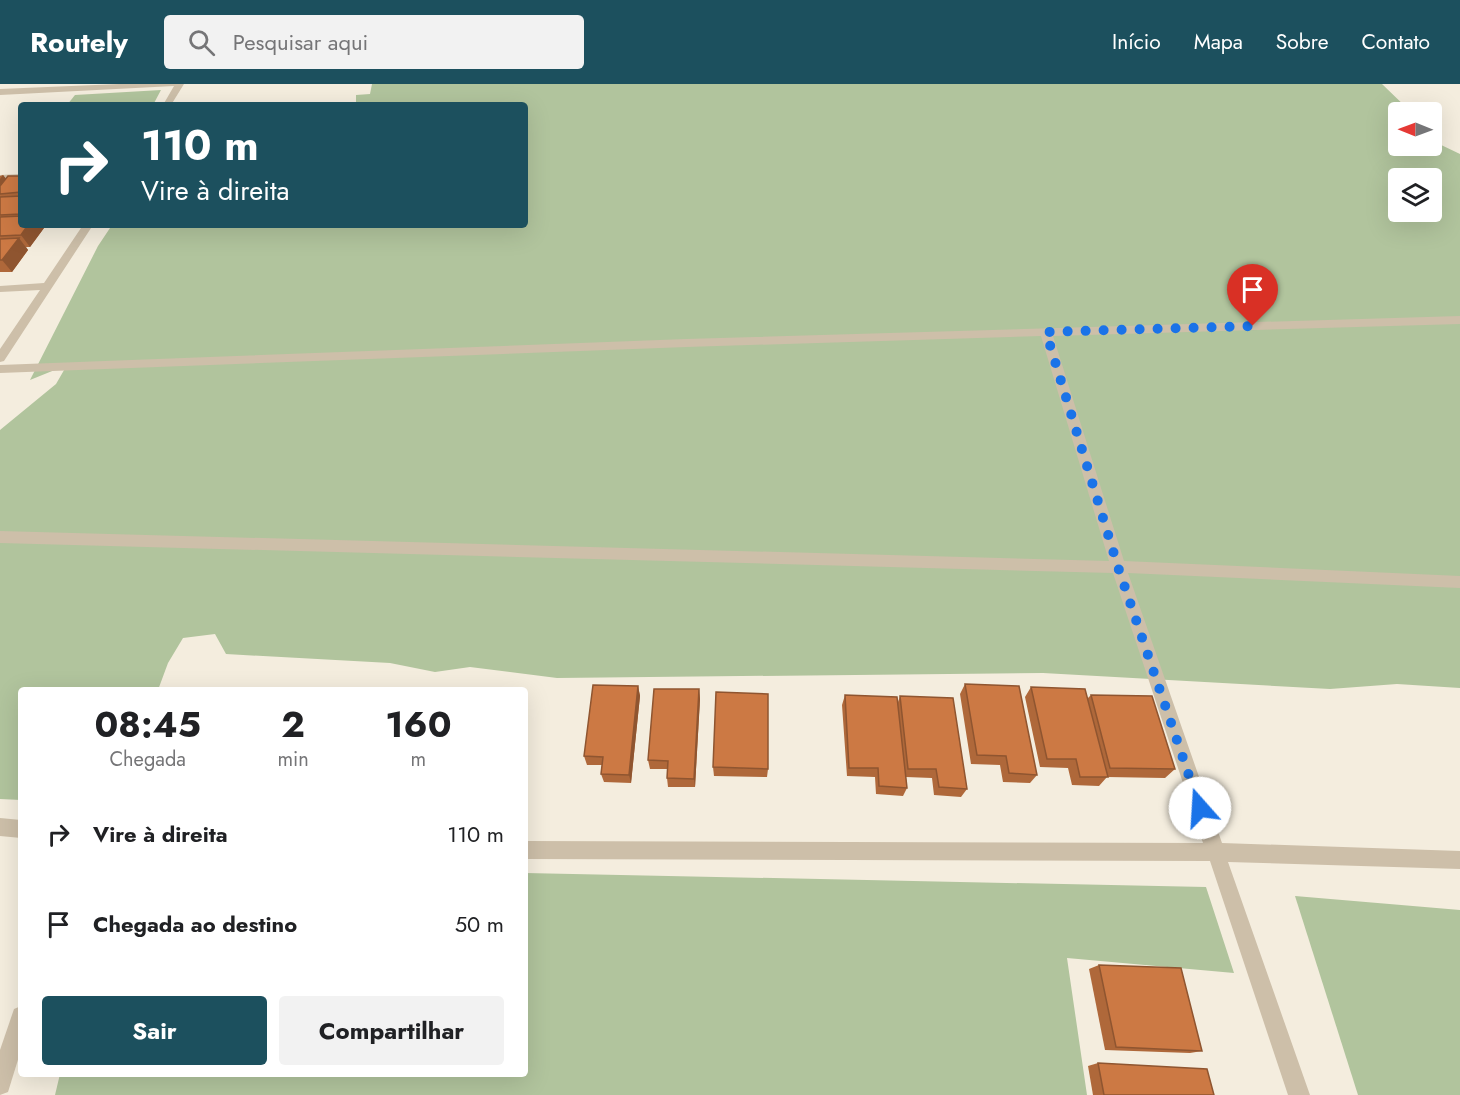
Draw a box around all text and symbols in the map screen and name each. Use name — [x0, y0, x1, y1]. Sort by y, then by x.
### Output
search box — [164, 15, 584, 69]
text: Routely — [30, 22, 128, 63]
icon: search — [185, 26, 218, 59]
text: Pesquisar aqui — [233, 26, 368, 58]
text: Início — [1112, 27, 1161, 57]
text: Mapa — [1194, 27, 1243, 57]
text: Sobre — [1276, 27, 1328, 57]
text: Contato — [1361, 27, 1430, 57]
north arrow — [1388, 102, 1442, 156]
map controls — [1388, 102, 1442, 222]
text: 110 m — [141, 115, 259, 176]
icon: right — [42, 126, 120, 204]
button: layers — [1388, 168, 1442, 222]
text: Vire à direita — [141, 171, 290, 210]
pin — [1227, 264, 1278, 326]
icon: arrive — [1236, 273, 1269, 306]
text: 08:45 — [95, 698, 201, 750]
text: 2 — [281, 698, 305, 750]
text: 160 — [385, 698, 451, 750]
text: Chegada — [109, 745, 186, 774]
text: min — [277, 745, 309, 774]
text: m — [411, 745, 426, 774]
position arrow — [1168, 776, 1232, 840]
icon: right — [42, 818, 75, 851]
text: Vire à direita — [93, 818, 228, 850]
text: 110 m — [447, 818, 504, 850]
icon: arrive — [42, 908, 75, 941]
text: Chegada ao destino — [93, 908, 297, 940]
text: 50 m — [455, 908, 504, 940]
button: Sair — [42, 996, 267, 1065]
button: Compartilhar — [279, 996, 504, 1065]

